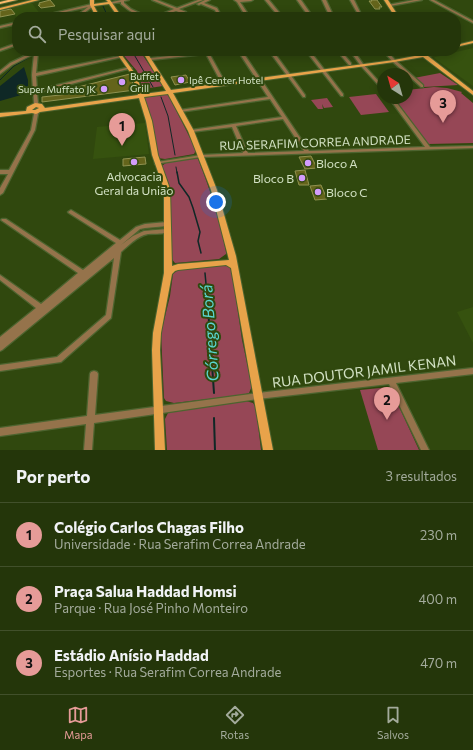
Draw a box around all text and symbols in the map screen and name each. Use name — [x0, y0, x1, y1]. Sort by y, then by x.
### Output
search box — [12, 12, 461, 56]
icon: search — [26, 23, 48, 45]
text: Pesquisar aqui — [58, 25, 155, 43]
north arrow — [377, 68, 413, 104]
place label: Buffet Grill — [130, 70, 159, 94]
place label: Ipê Center Hotel — [189, 74, 263, 86]
marker: Ipê Center Hotel — [176, 75, 186, 85]
marker: Buffet Grill — [117, 77, 127, 87]
place label: Super Muffato JK — [18, 83, 96, 95]
marker: Super Muffato JK — [99, 84, 109, 94]
pin: 3 — [430, 90, 456, 123]
pin: 1 — [109, 113, 135, 146]
street label: RUA SERAFIM CORREA ANDRADE — [219, 132, 411, 152]
place label: Bloco A — [316, 156, 358, 170]
marker: Advocacia Geral da União — [129, 157, 139, 167]
marker: Bloco A — [303, 158, 313, 168]
place label: Advocacia Geral da União — [94, 169, 174, 197]
place label: Bloco B — [253, 171, 294, 185]
marker: Bloco B — [297, 173, 307, 183]
place label: Bloco C — [326, 185, 368, 199]
marker: Bloco C — [313, 187, 323, 197]
your location — [206, 192, 226, 212]
water label: Córrego Borá — [196, 283, 222, 382]
street label: RUA DOUTOR JAMIL KENAN — [271, 351, 457, 391]
pin: 2 — [374, 387, 400, 420]
text: Por perto — [16, 466, 91, 487]
text: 3 resultados — [386, 468, 457, 484]
text: Colégio Carlos Chagas Filho — [54, 518, 244, 536]
text: 1 — [26, 527, 32, 543]
text: 230 m — [420, 527, 457, 543]
text: Universidade · Rua Serafim Correa Andrade — [54, 536, 306, 552]
text: Praça Salua Haddad Homsi — [54, 582, 237, 600]
text: 2 — [25, 591, 33, 607]
text: 400 m — [418, 591, 457, 607]
text: Parque · Rua José Pinho Monteiro — [54, 600, 248, 616]
text: Estádio Anísio Haddad — [54, 646, 209, 664]
text: 3 — [25, 655, 33, 671]
text: 470 m — [420, 655, 457, 671]
text: Esportes · Rua Serafim Correa Andrade — [54, 664, 281, 680]
tab: Mapa — [64, 704, 92, 741]
tab: Rotas — [220, 704, 249, 741]
tab: Salvos — [377, 704, 409, 741]

